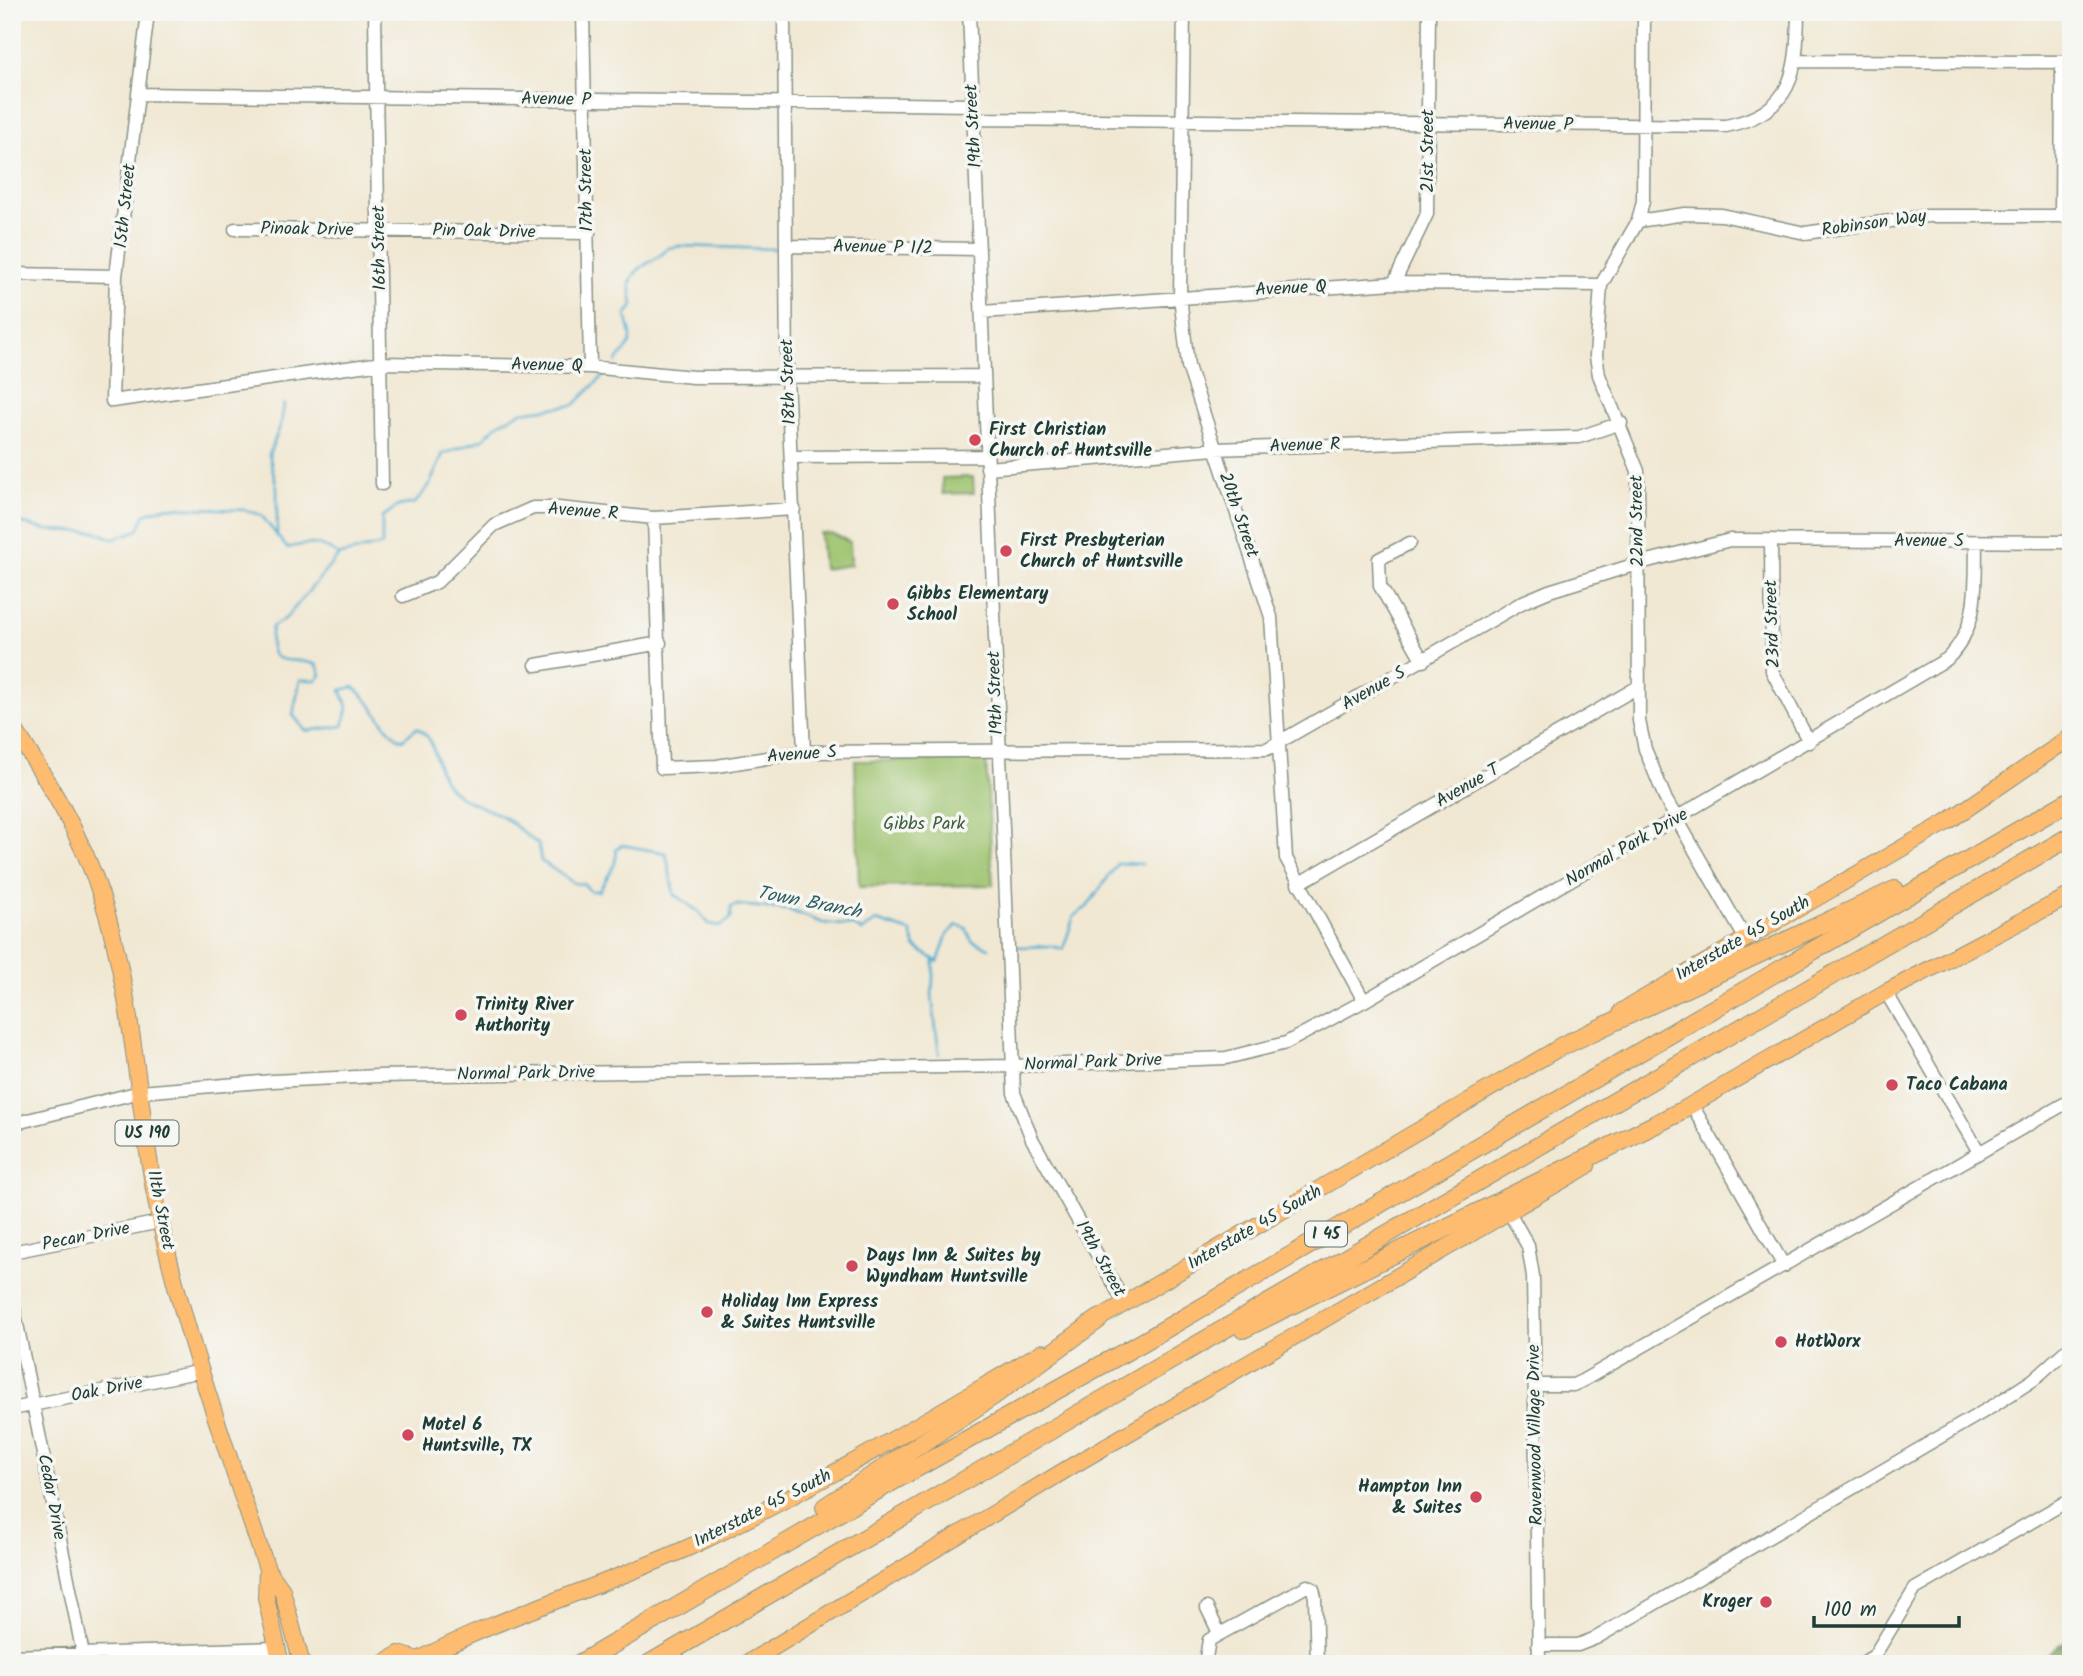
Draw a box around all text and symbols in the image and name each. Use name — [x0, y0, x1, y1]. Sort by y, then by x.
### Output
street label: 19th Street — [957, 82, 991, 169]
street label: Avenue P — [521, 85, 592, 115]
street label: 21st Street — [1414, 108, 1443, 193]
street label: Avenue P — [1503, 110, 1574, 140]
street label: 17th Street — [572, 147, 602, 232]
street label: 15th Street — [107, 161, 145, 250]
street label: Robinson Way — [1820, 202, 1929, 246]
street label: 16th Street — [365, 204, 395, 291]
street label: Pinoak Drive — [260, 215, 354, 245]
street label: Pin Oak Drive — [432, 217, 536, 247]
street label: Avenue P 1/2 — [833, 233, 933, 263]
street label: Avenue Q — [1254, 273, 1328, 305]
street label: 18th Street — [773, 338, 805, 425]
street label: Avenue Q — [511, 351, 583, 381]
place label: First Christian Church of Huntsville — [989, 416, 1152, 466]
street label: Avenue R — [1269, 430, 1341, 462]
marker: First Christian Church of Huntsville — [967, 432, 983, 448]
street label: 20th Street — [1210, 468, 1267, 563]
street label: 22nd Street — [1623, 474, 1653, 567]
street label: Avenue R — [547, 495, 619, 529]
place label: First Presbyterian Church of Huntsville — [1020, 527, 1183, 577]
street label: Avenue S — [1894, 527, 1964, 556]
marker: First Presbyterian Church of Huntsville — [998, 543, 1014, 559]
street label: 23rd Street — [1757, 578, 1789, 669]
place label: Gibbs Elementary School — [907, 580, 1049, 630]
marker: Gibbs Elementary School — [885, 596, 901, 612]
street label: 19th Street — [980, 650, 1012, 735]
street label: Avenue S — [1337, 659, 1412, 719]
street label: Avenue S — [766, 738, 838, 772]
street label: Avenue T — [1431, 755, 1507, 816]
street label: Normal Park Drive — [1560, 801, 1694, 895]
park label: Gibbs Park — [883, 810, 965, 839]
water label: Town Branch — [754, 878, 865, 928]
street label: Interstate 45 South — [1670, 889, 1816, 989]
place label: Trinity River Authority — [475, 991, 575, 1041]
marker: Trinity River Authority — [453, 1007, 469, 1023]
street label: Normal Park Drive — [1023, 1046, 1163, 1080]
street label: Normal Park Drive — [457, 1058, 595, 1090]
place label: Taco Cabana — [1906, 1071, 2008, 1100]
marker: Taco Cabana — [1884, 1077, 1900, 1093]
road number: US 190 — [116, 1120, 178, 1146]
street label: 11th Street — [138, 1168, 182, 1253]
street label: Interstate 45 South — [1182, 1178, 1328, 1278]
street label: Pecan Drive — [40, 1214, 132, 1260]
street label: 19th Street — [1067, 1215, 1134, 1304]
road number: I 45 — [1305, 1222, 1347, 1246]
place label: Days Inn & Suites by Wyndham Huntsville — [866, 1242, 1041, 1292]
marker: Days Inn & Suites by Wyndham Huntsville — [844, 1258, 860, 1274]
place label: Holiday Inn Express & Suites Huntsville — [721, 1288, 879, 1338]
marker: Holiday Inn Express & Suites Huntsville — [699, 1304, 715, 1320]
place label: HotWorx — [1795, 1328, 1861, 1357]
marker: HotWorx — [1773, 1334, 1789, 1350]
street label: Ravenwood Village Drive — [1520, 1344, 1552, 1526]
street label: Oak Drive — [69, 1369, 145, 1411]
place label: Motel 6 Huntsville, TX — [422, 1411, 533, 1461]
marker: Motel 6 Huntsville, TX — [400, 1427, 416, 1443]
street label: Cedar Drive — [28, 1452, 74, 1542]
street label: Interstate 45 South — [689, 1462, 837, 1556]
place label: Hampton Inn & Suites — [1358, 1473, 1463, 1523]
marker: Hampton Inn & Suites — [1468, 1489, 1484, 1505]
scale bar — [1814, 1585, 1959, 1629]
place label: Kroger — [1702, 1588, 1753, 1617]
marker: Kroger — [1758, 1594, 1774, 1610]
text: 100 m — [1824, 1594, 1877, 1627]

